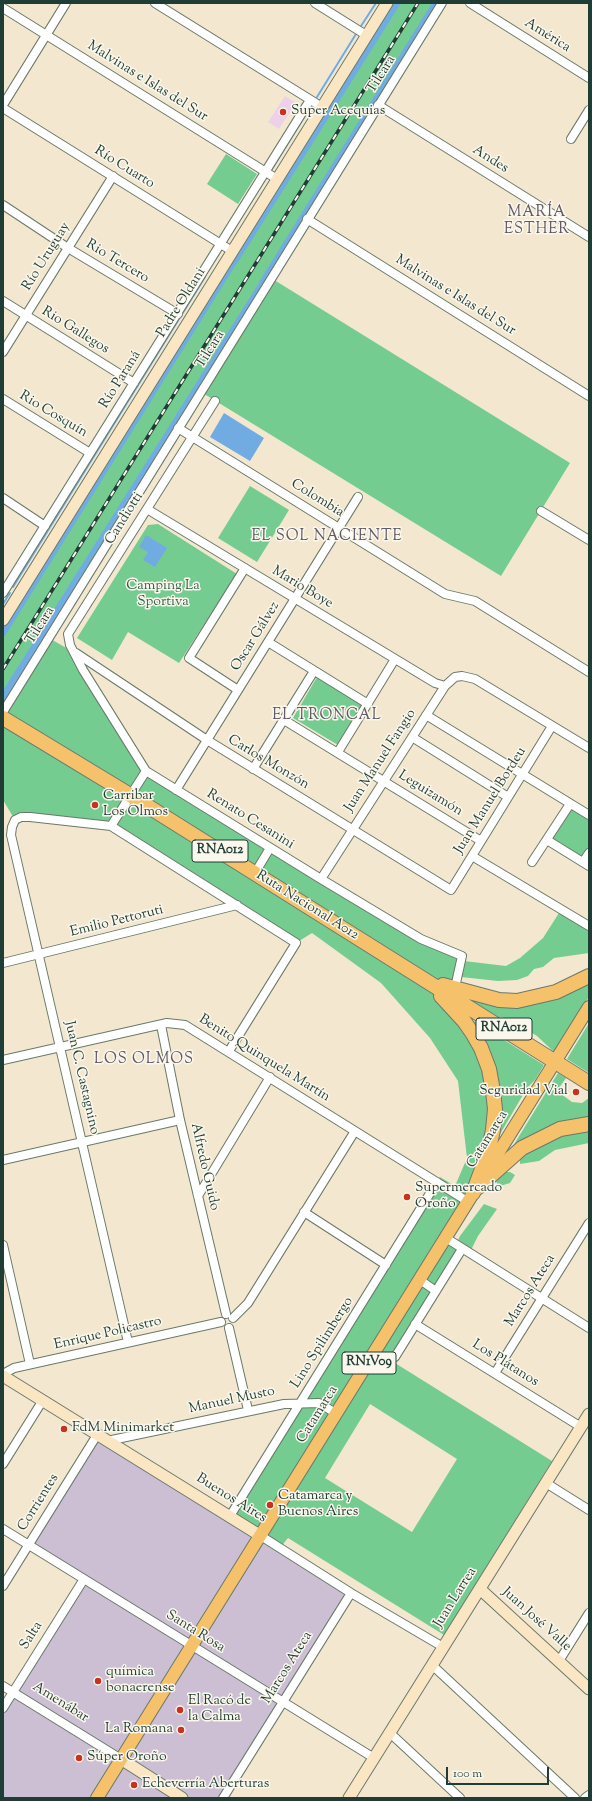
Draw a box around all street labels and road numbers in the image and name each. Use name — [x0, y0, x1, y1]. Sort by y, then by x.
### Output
street label: América — [521, 15, 573, 57]
street label: Malvinas e Islas del Sur — [84, 38, 210, 126]
street label: Tilcara — [364, 53, 400, 97]
street label: Andes — [469, 142, 511, 178]
street label: Río Cuarto — [91, 143, 157, 193]
street label: Río Uruguay — [19, 220, 75, 294]
street label: Rio Tercero — [82, 237, 152, 287]
street label: Malvinas e Islas del Sur — [392, 252, 518, 340]
street label: Padre Oldani — [154, 265, 210, 341]
street label: Rio Gallegos — [38, 304, 112, 358]
street label: Tilcara — [193, 328, 229, 372]
street label: Río Paraná — [97, 348, 145, 412]
street label: Rio Cosquín — [16, 388, 90, 442]
street label: Colombia — [287, 476, 347, 522]
street label: Candiotti — [102, 490, 148, 548]
street label: Mario Boye — [268, 563, 336, 613]
street label: Oscar Gálvez — [228, 599, 284, 675]
street label: Tilcara — [23, 604, 59, 648]
street label: Juan Manuel Fangio — [341, 706, 421, 816]
street label: Carlos Monzón — [224, 732, 312, 794]
street label: Juan Manuel Bordeu — [451, 744, 531, 858]
street label: Leguizamón — [395, 768, 465, 820]
street label: Renato Cesanini — [203, 786, 297, 854]
road number: RNA012 — [192, 840, 248, 862]
street label: Ruta Nacional A012 — [252, 868, 362, 944]
street label: Emilio Pettoruti — [69, 902, 165, 942]
street label: Benito Quinquela Martín — [195, 1012, 333, 1106]
road number: RNA012 — [476, 1018, 532, 1040]
street label: Juan C. Castagnino — [60, 1020, 102, 1136]
street label: Catamarca — [464, 1108, 512, 1172]
street label: Alfredo Guido — [186, 1122, 222, 1212]
street label: Marcos Ateca — [502, 1252, 560, 1330]
street label: Lino Spilimbergo — [288, 1294, 358, 1392]
street label: Enrique Policastro — [53, 1313, 163, 1355]
street label: Los Plátanos — [469, 1337, 541, 1391]
road number: RN1V09 — [342, 1352, 396, 1374]
street label: Catamarca — [294, 1383, 342, 1447]
street label: Manuel Musto — [187, 1384, 277, 1418]
street label: Corrientes — [15, 1471, 63, 1535]
street label: Buenos Aires — [193, 1471, 269, 1527]
street label: Juan Larrea — [431, 1565, 481, 1631]
street label: Juan José Valle — [498, 1584, 574, 1656]
street label: Santa Rosa — [162, 1607, 228, 1657]
street label: Salta — [17, 1619, 47, 1653]
street label: Marcos Ateca — [259, 1629, 317, 1707]
street label: Amenábar — [29, 1679, 91, 1727]

